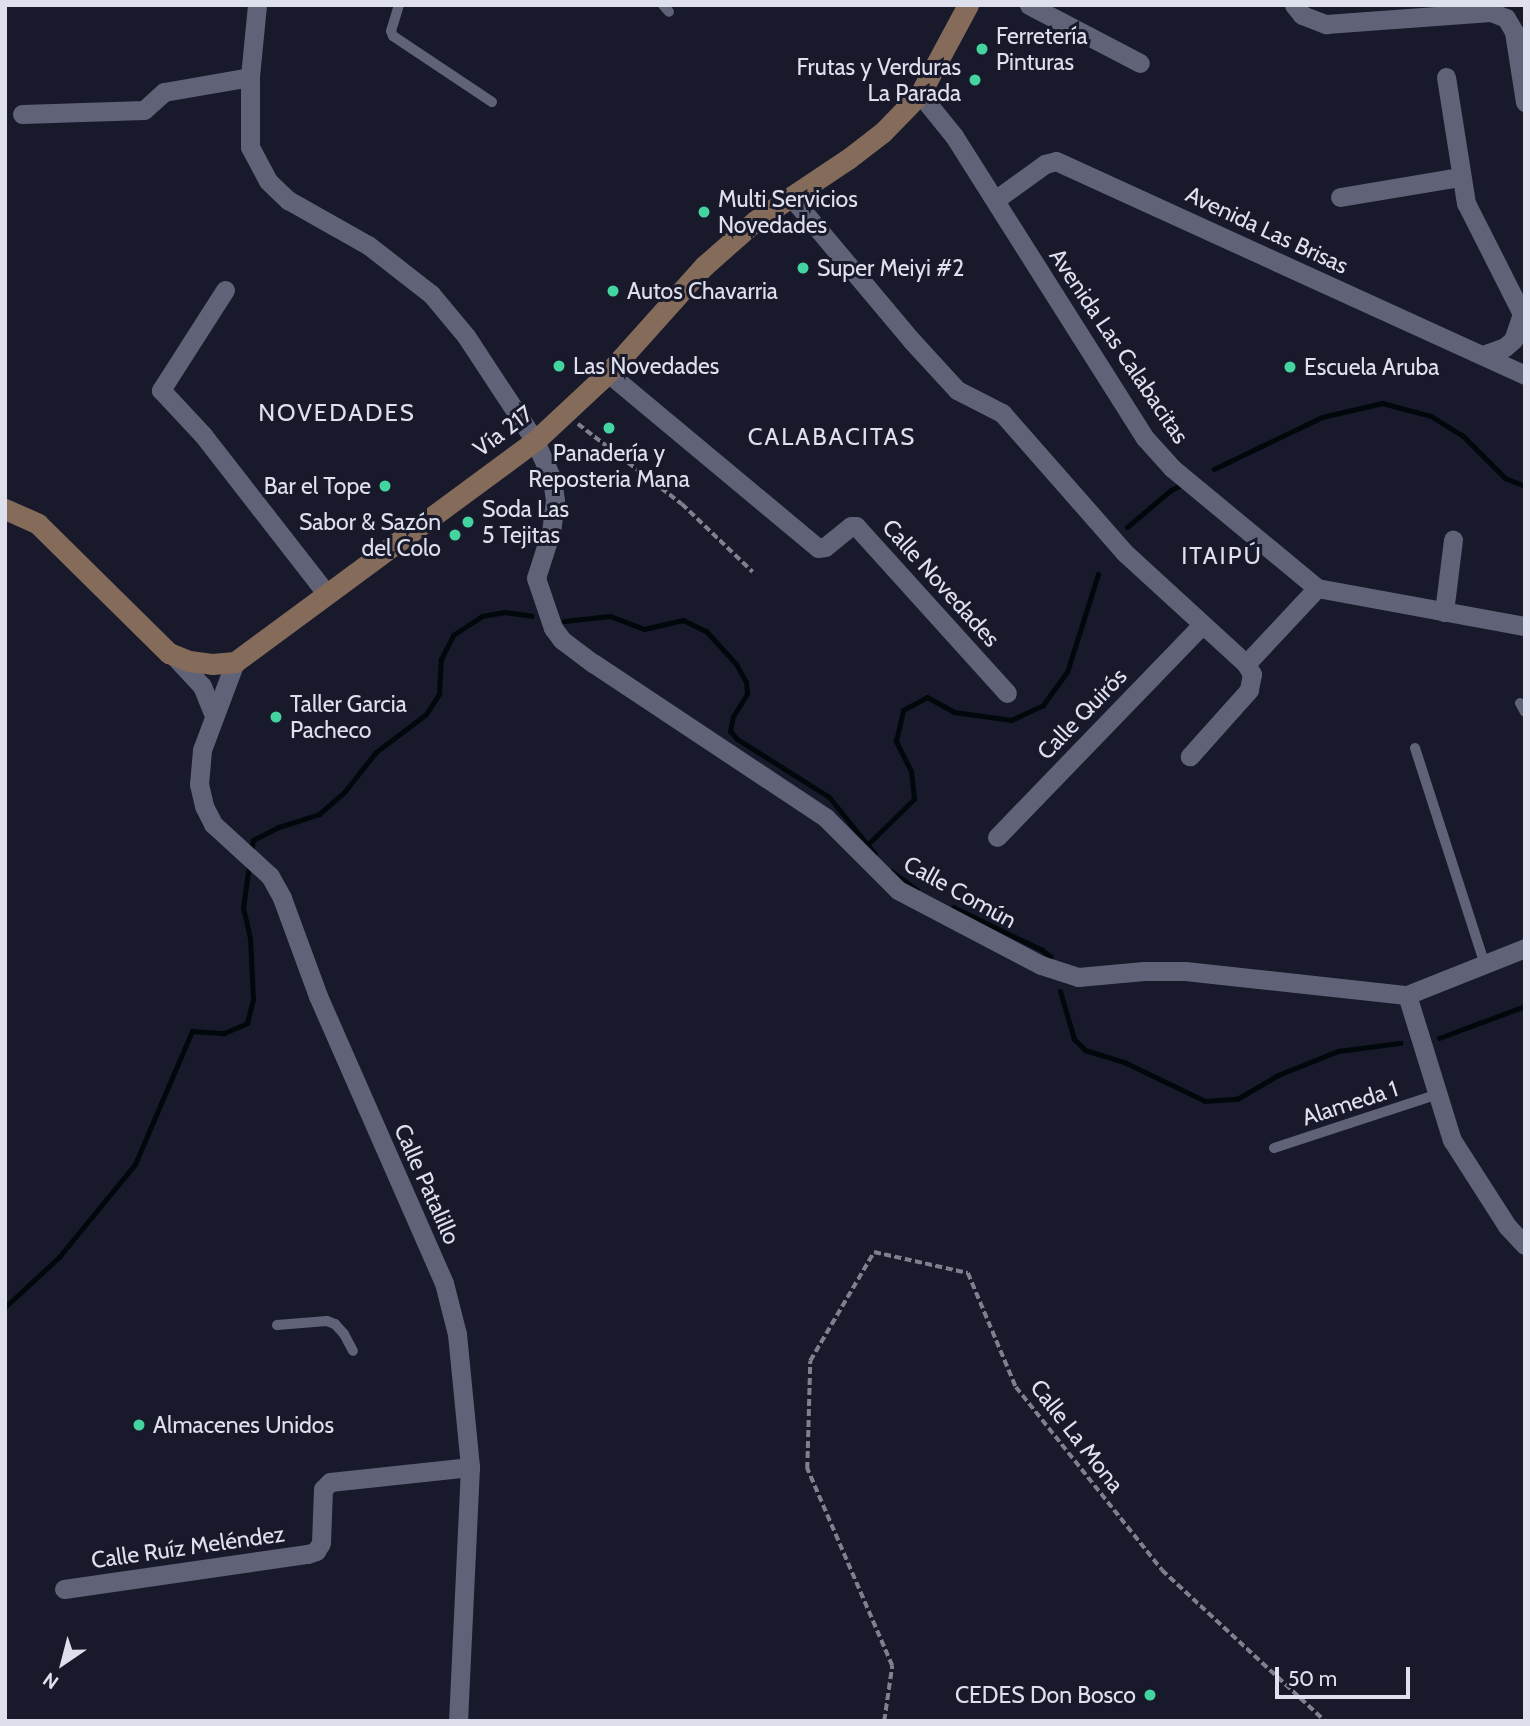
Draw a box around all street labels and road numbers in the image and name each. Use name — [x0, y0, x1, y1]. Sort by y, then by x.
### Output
street label: Avenida Las Brisas — [1181, 180, 1353, 280]
street label: Avenida Las Calabacitas — [1043, 243, 1195, 449]
street label: Vía 217 — [468, 400, 538, 462]
street label: Calle Novedades — [877, 514, 1005, 652]
street label: Calle Quirós — [1032, 662, 1132, 766]
street label: Calle Común — [899, 850, 1021, 934]
street label: Alameda 1 — [1299, 1075, 1401, 1131]
street label: Calle Patalillo — [388, 1119, 466, 1249]
street label: Calle La Mona — [1024, 1374, 1130, 1498]
street label: Calle Ruíz Meléndez — [90, 1520, 286, 1574]

